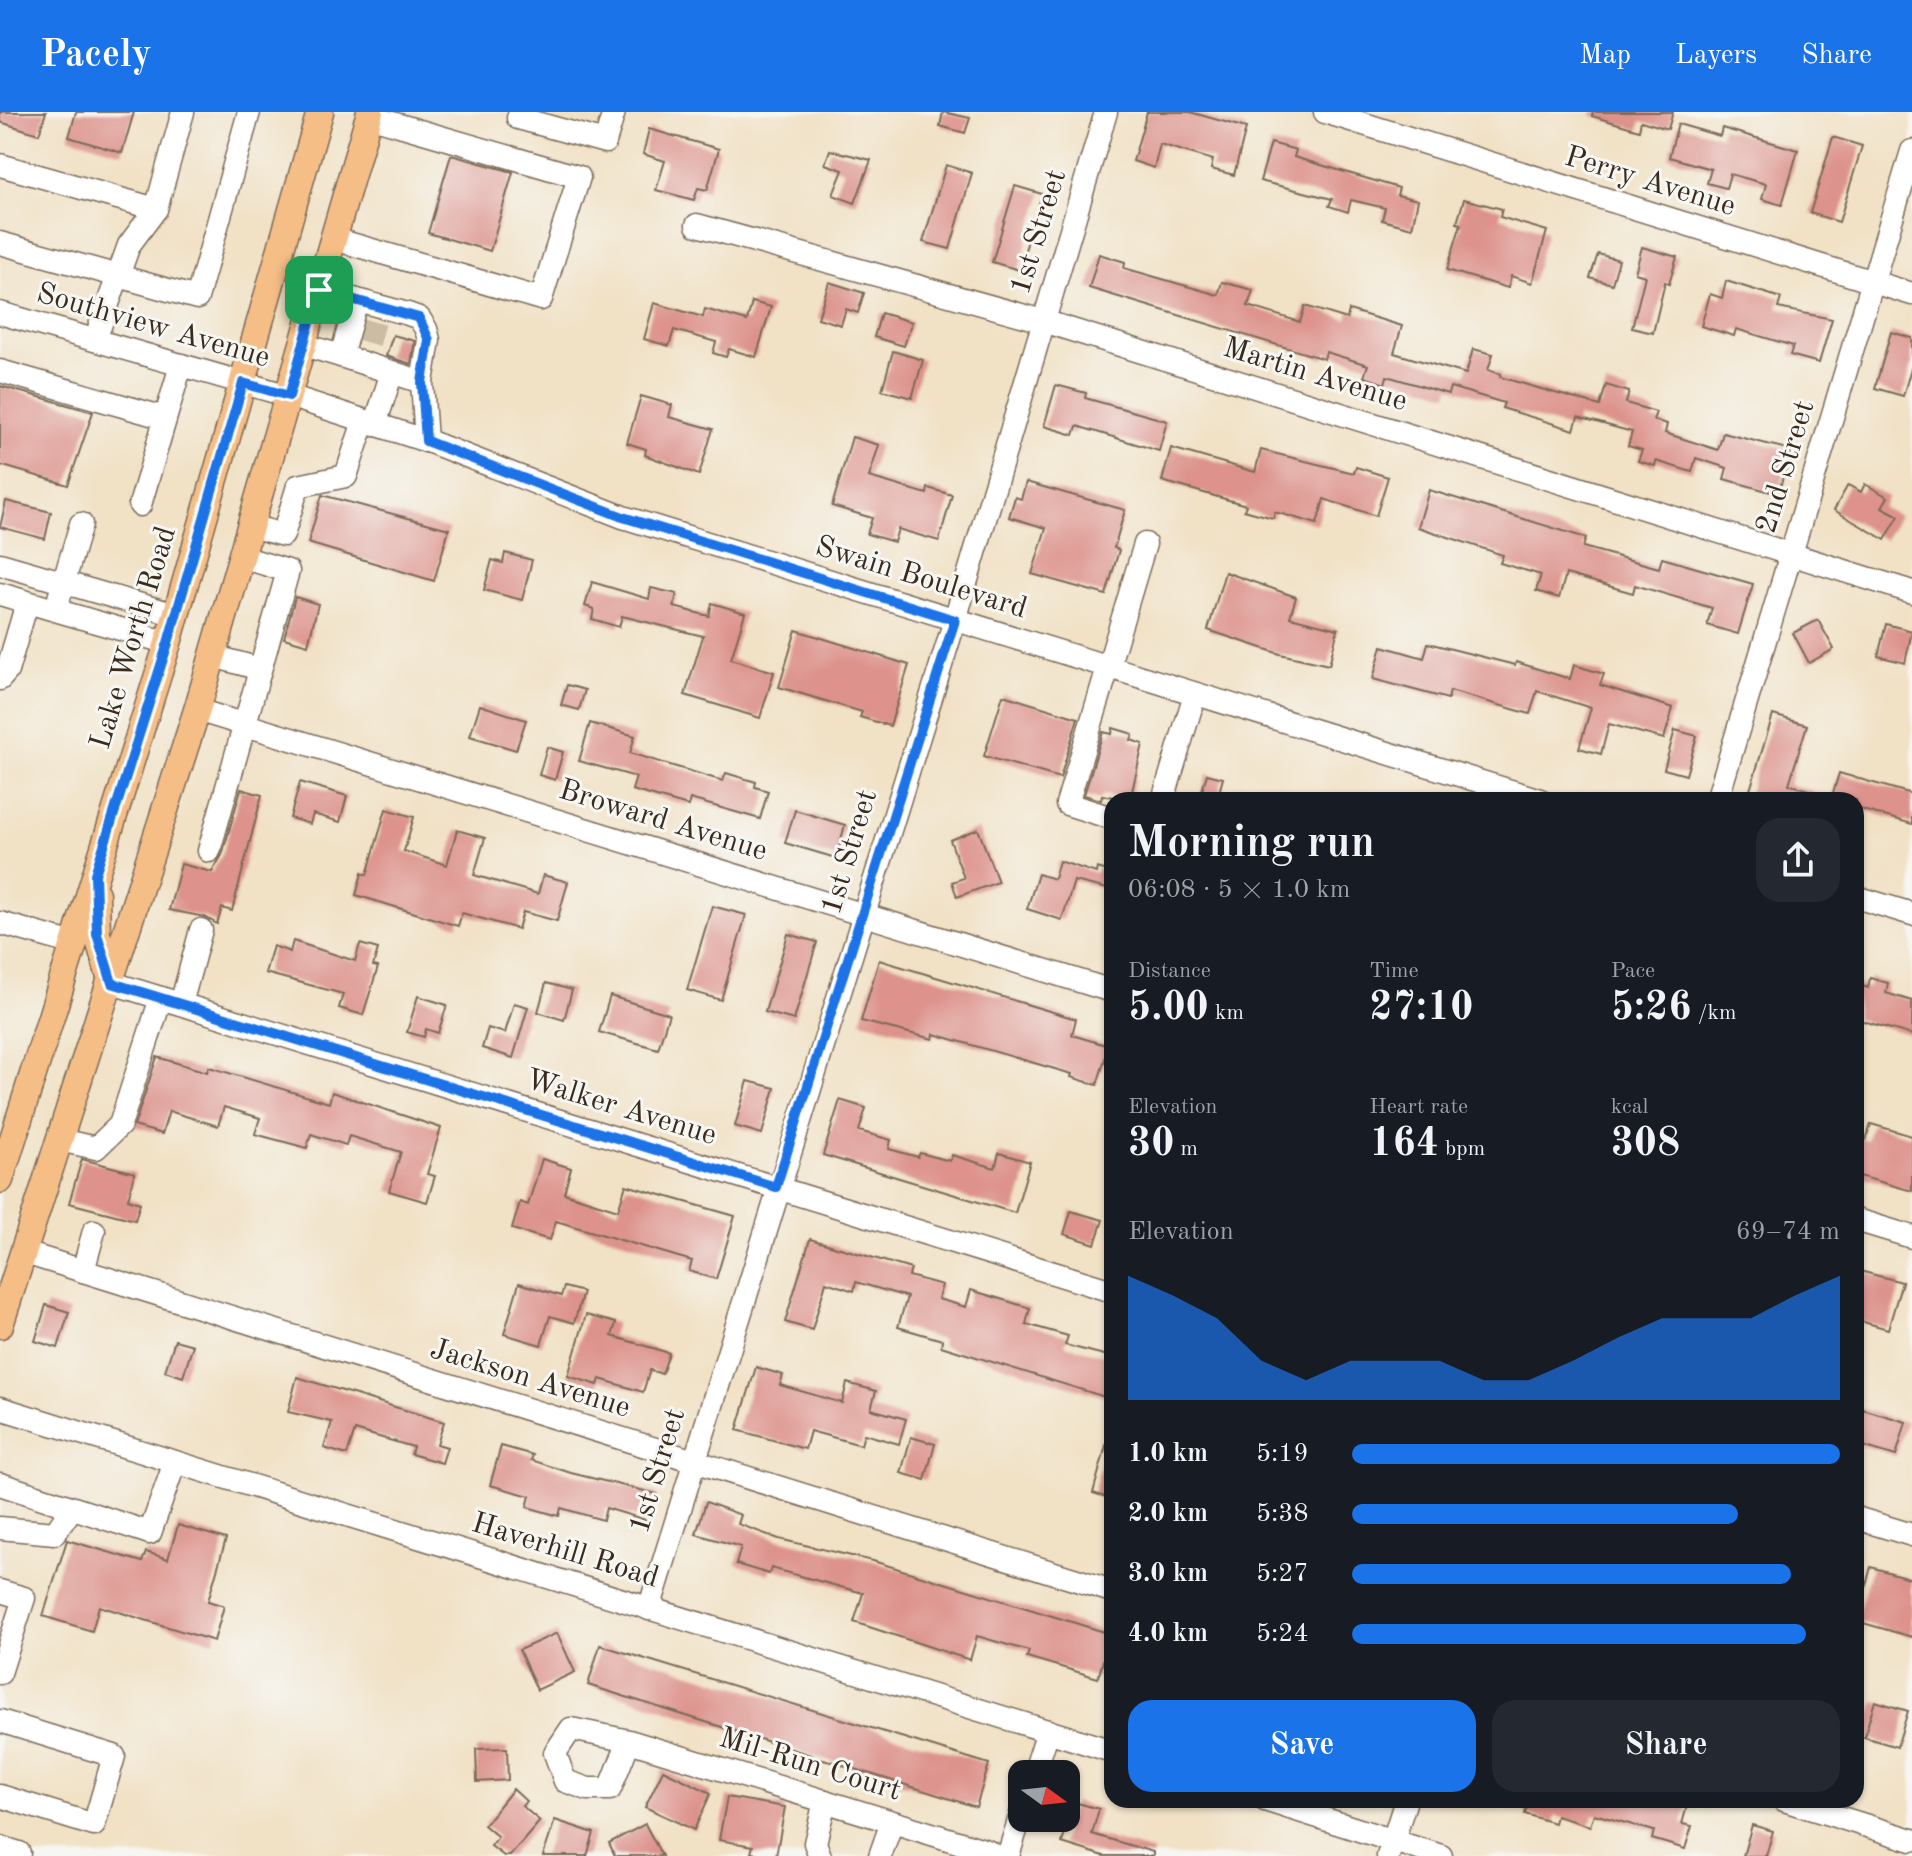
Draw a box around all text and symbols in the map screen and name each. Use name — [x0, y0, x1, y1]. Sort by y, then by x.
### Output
text: Pacely — [40, 37, 152, 75]
text: Map — [1579, 42, 1631, 70]
text: Layers — [1675, 42, 1757, 70]
text: Share — [1801, 42, 1872, 70]
street label: Perry Avenue — [1561, 142, 1739, 222]
street label: 1st Street — [1006, 166, 1072, 298]
pin — [285, 256, 353, 324]
icon: arrive — [297, 268, 341, 312]
street label: Southview Avenue — [33, 278, 273, 374]
street label: Martin Avenue — [1219, 333, 1411, 417]
street label: 2nd Street — [1752, 397, 1820, 537]
street label: Lake Worth Road — [86, 523, 182, 753]
street label: Swain Boulevard — [812, 532, 1030, 624]
street label: Broward Avenue — [555, 775, 771, 867]
street label: 1st Street — [817, 786, 883, 918]
button: share — [1756, 818, 1840, 902]
text: Morning run — [1128, 822, 1375, 866]
text: 06:08 · 5 × 1.0 km — [1128, 877, 1350, 903]
text: Distance — [1128, 960, 1211, 982]
text: Time — [1369, 960, 1419, 982]
text: Pace — [1611, 960, 1655, 982]
text: 5.00 — [1128, 989, 1209, 1029]
text: 27:10 — [1369, 989, 1473, 1029]
text: 5:26 — [1611, 989, 1691, 1029]
text: km — [1209, 1002, 1244, 1024]
text: /km — [1691, 1002, 1736, 1024]
street label: Walker Avenue — [522, 1065, 720, 1151]
text: Elevation — [1128, 1096, 1218, 1118]
text: Heart rate — [1369, 1096, 1468, 1118]
text: kcal — [1611, 1096, 1649, 1118]
text: 30 — [1128, 1125, 1174, 1165]
text: 164 — [1369, 1125, 1439, 1165]
text: 308 — [1611, 1125, 1680, 1165]
text: m — [1174, 1138, 1198, 1160]
text: bpm — [1439, 1138, 1485, 1160]
text: Elevation — [1128, 1219, 1234, 1245]
text: 69–74 m — [1736, 1219, 1840, 1245]
street label: Jackson Avenue — [426, 1334, 634, 1424]
street label: 1st Street — [625, 1405, 691, 1537]
text: 1.0 km — [1128, 1441, 1208, 1467]
text: 5:19 — [1256, 1441, 1309, 1467]
text: 2.0 km — [1128, 1501, 1208, 1527]
text: 5:38 — [1256, 1501, 1309, 1527]
street label: Haverhill Road — [468, 1508, 662, 1594]
text: 3.0 km — [1128, 1561, 1208, 1587]
text: 5:27 — [1256, 1561, 1309, 1587]
text: 4.0 km — [1128, 1621, 1208, 1647]
text: 5:24 — [1256, 1621, 1309, 1647]
button: Save — [1128, 1700, 1476, 1792]
button: Share — [1492, 1700, 1840, 1792]
street label: Mil-Run Court — [716, 1723, 904, 1807]
north arrow — [1008, 1760, 1080, 1832]
map controls — [1008, 1760, 1080, 1832]

